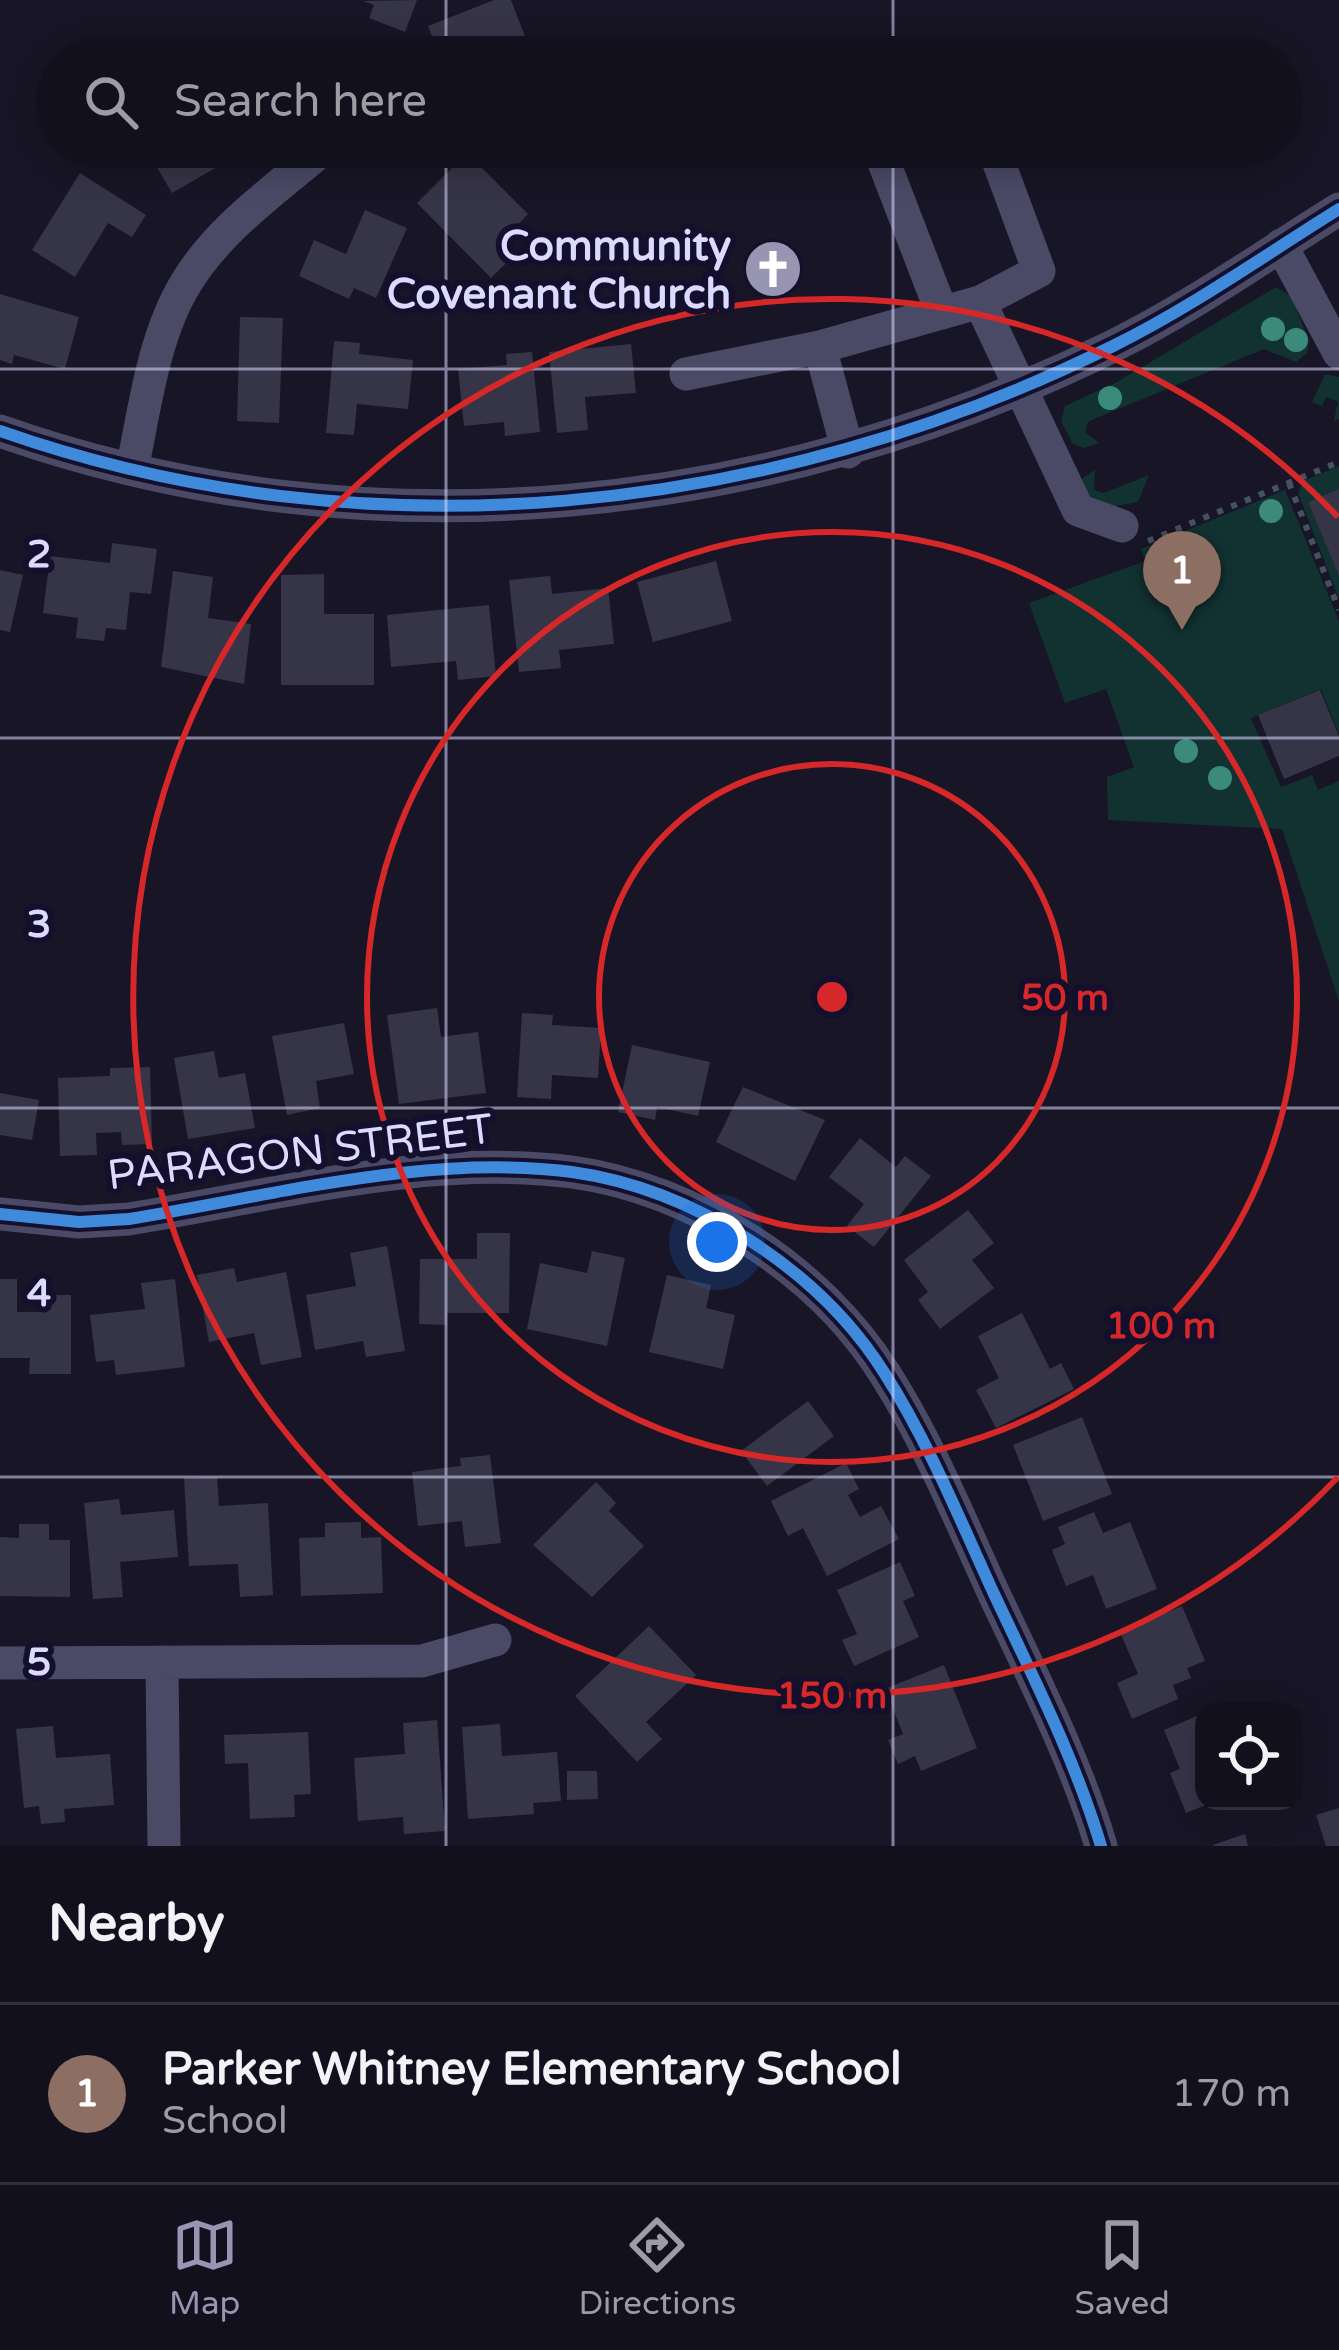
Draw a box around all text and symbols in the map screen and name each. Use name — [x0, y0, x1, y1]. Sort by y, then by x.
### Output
search box — [36, 36, 1303, 168]
icon: search — [78, 69, 144, 135]
text: Search here — [174, 75, 427, 129]
place label: Community Covenant Church — [387, 221, 731, 320]
church icon: Community Covenant Church — [742, 238, 804, 300]
text: 2 — [27, 531, 51, 578]
pin: 1 — [1143, 531, 1221, 630]
text: 3 — [27, 901, 51, 948]
centre of rings — [811, 976, 853, 1018]
text: 50 m — [1021, 977, 1109, 1020]
street label: PARAGON STREET — [105, 1103, 496, 1201]
your location — [687, 1212, 747, 1272]
text: 4 — [27, 1270, 51, 1317]
text: 100 m — [1106, 1305, 1216, 1348]
text: 5 — [27, 1639, 51, 1686]
text: 150 m — [777, 1675, 887, 1718]
map controls — [1195, 1702, 1303, 1810]
button: locate — [1195, 1702, 1303, 1810]
text: Nearby — [48, 1893, 225, 1955]
text: Parker Whitney Elementary School — [162, 2043, 902, 2097]
text: 1 — [75, 2070, 99, 2117]
text: 170 m — [1172, 2070, 1291, 2117]
text: School — [162, 2097, 288, 2144]
tab: Map — [169, 2212, 240, 2323]
tab: Directions — [578, 2212, 736, 2323]
tab: Saved — [1075, 2212, 1170, 2323]

